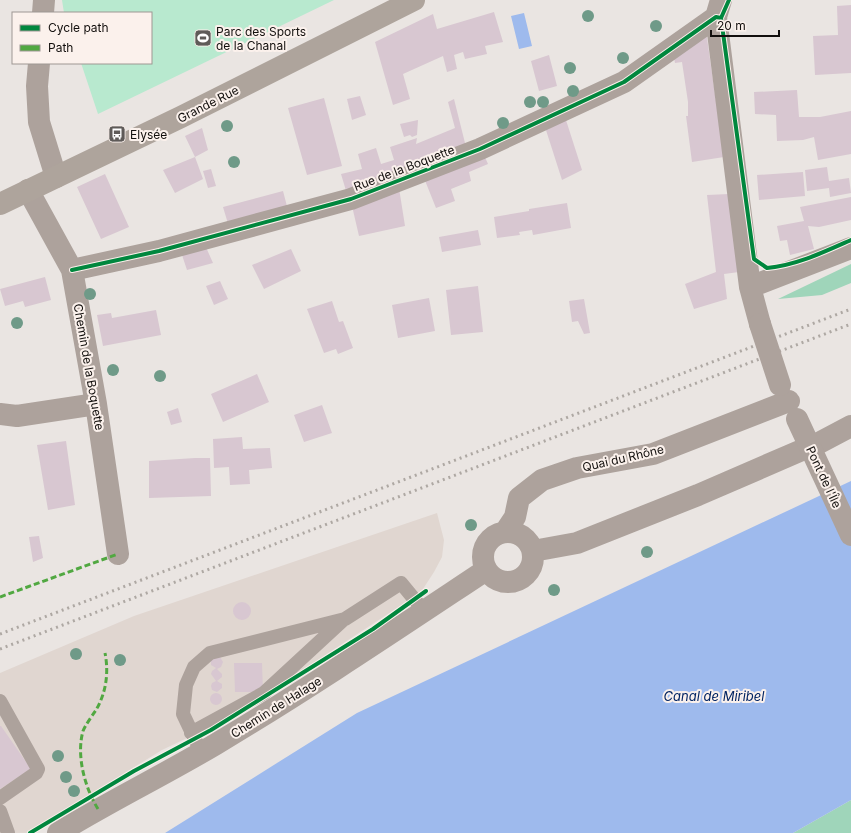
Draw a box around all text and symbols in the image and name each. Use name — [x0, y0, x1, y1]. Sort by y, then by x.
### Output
legend — [12, 12, 152, 64]
scale bar — [711, 12, 779, 38]
text: 20 m — [717, 18, 746, 33]
text: Cycle path — [48, 20, 109, 35]
place label: Parc des Sports de la Chanal — [216, 24, 306, 53]
sports icon: Parc des Sports de la Chanal — [193, 28, 213, 48]
text: Path — [48, 40, 73, 55]
street label: Grande Rue — [175, 82, 241, 126]
bus stop icon: Elysée — [107, 124, 127, 144]
place label: Elysée — [130, 127, 167, 142]
street label: Rue de la Boquette — [351, 142, 457, 194]
street label: Chemin de la Boquette — [70, 302, 108, 432]
street label: Quai du Rhône — [581, 441, 665, 475]
street label: Pont de l'Île — [803, 444, 845, 510]
street label: Chemin de Halage — [228, 673, 324, 741]
water label: Canal de Miribel — [664, 688, 765, 704]

